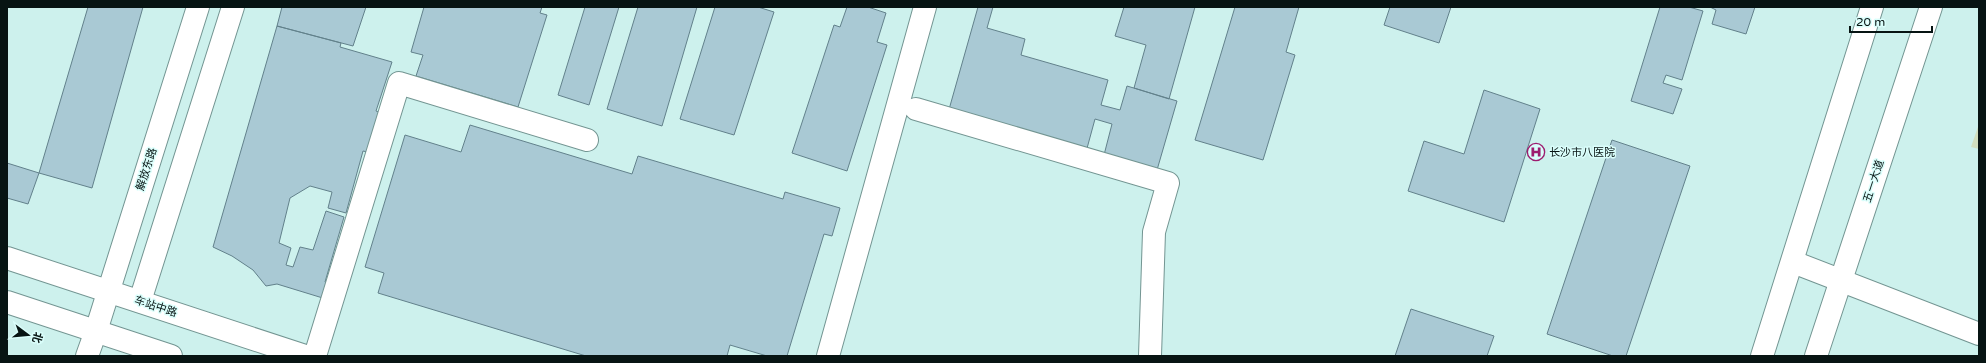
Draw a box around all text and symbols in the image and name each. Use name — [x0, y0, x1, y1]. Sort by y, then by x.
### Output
scale bar — [1850, 8, 1932, 34]
text: 20 m — [1856, 15, 1885, 29]
hospital icon: 长沙市八医院 — [1526, 142, 1546, 162]
street label: 解放东路 — [133, 146, 159, 192]
place label: 长沙市八医院 — [1549, 146, 1615, 159]
street label: 五一大道 — [1860, 158, 1886, 204]
street label: 车站中路 — [133, 293, 179, 319]
north arrow — [8, 315, 48, 355]
text: 北 — [29, 331, 45, 345]

